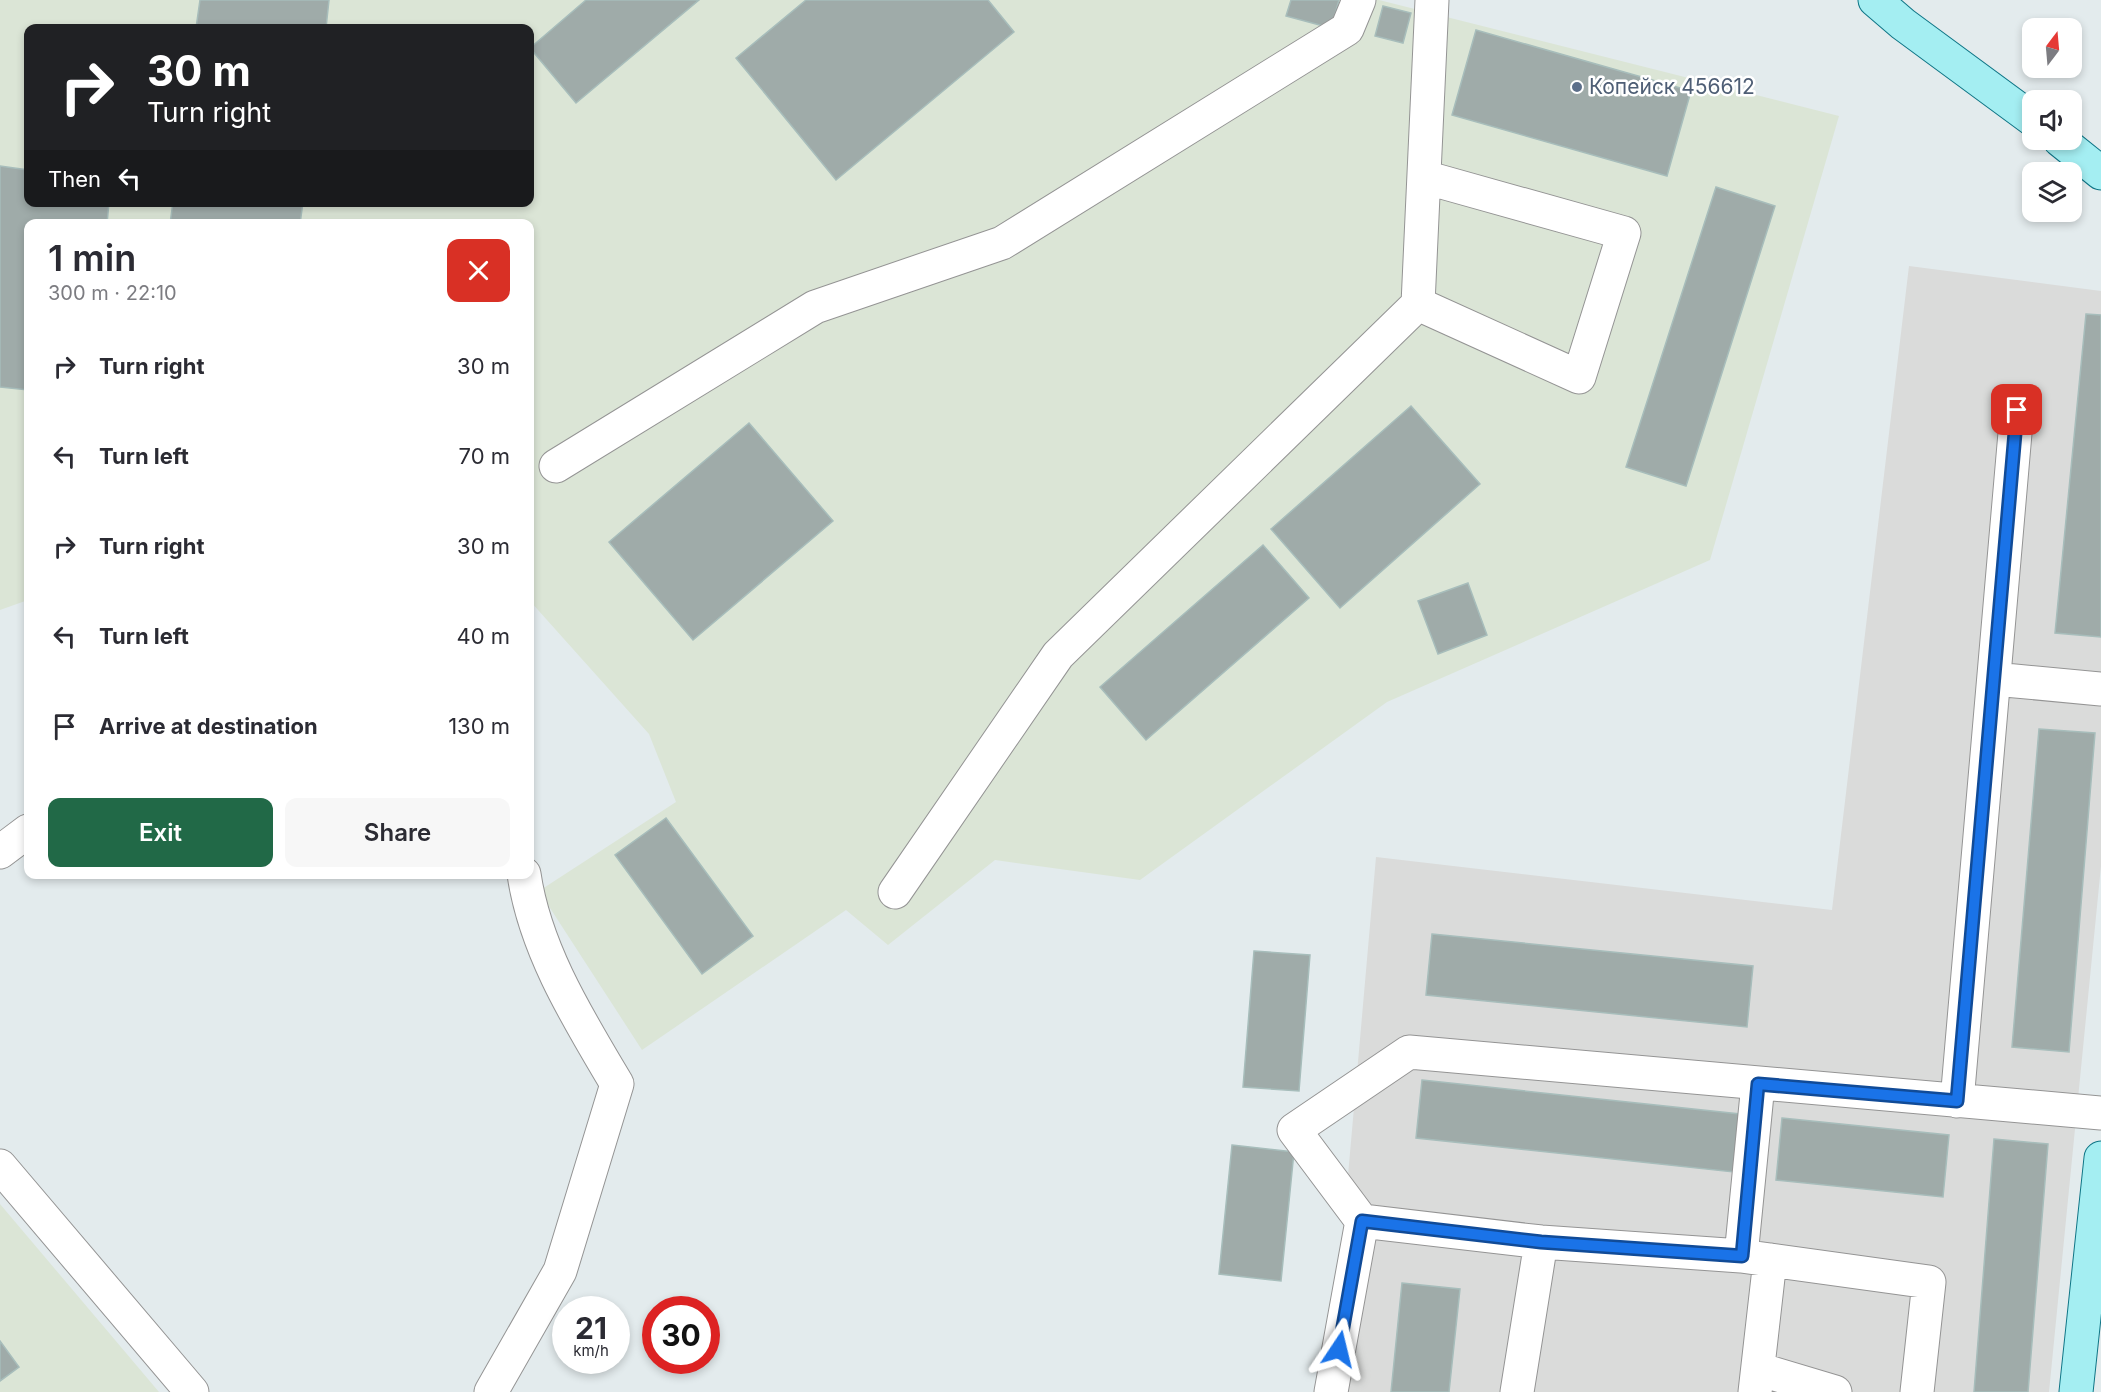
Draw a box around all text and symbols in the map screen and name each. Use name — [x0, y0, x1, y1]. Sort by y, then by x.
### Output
north arrow — [2022, 18, 2082, 78]
map controls — [2022, 18, 2082, 222]
text: 30 m — [147, 45, 251, 96]
icon: right — [48, 48, 126, 126]
place label: Копейск 456612 — [1589, 74, 1755, 99]
marker: Копейск 456612 — [1570, 80, 1584, 94]
button: sound — [2022, 90, 2082, 150]
text: Turn right — [147, 96, 271, 129]
icon: left — [113, 162, 146, 195]
button: layers — [2022, 162, 2082, 222]
text: Then — [48, 166, 101, 192]
text: 1 min — [48, 236, 136, 280]
button: close — [447, 239, 510, 302]
text: 300 m · 22:10 — [48, 281, 177, 305]
icon: right — [48, 350, 81, 383]
text: Turn right — [99, 353, 205, 379]
text: 30 m — [457, 353, 510, 379]
pin — [1991, 384, 2042, 435]
icon: arrive — [2000, 393, 2033, 426]
icon: left — [48, 440, 81, 473]
text: Turn left — [99, 443, 189, 469]
text: 70 m — [459, 443, 510, 469]
icon: right — [48, 530, 81, 563]
text: Turn right — [99, 533, 205, 559]
text: 30 m — [457, 533, 510, 559]
icon: left — [48, 620, 81, 653]
text: Turn left — [99, 623, 189, 649]
text: 40 m — [456, 623, 510, 649]
icon: arrive — [48, 710, 81, 743]
text: Arrive at destination — [99, 713, 318, 739]
text: 130 m — [448, 713, 510, 739]
button: Exit — [48, 798, 273, 867]
button: Share — [285, 798, 510, 867]
speed limit sign: 30 — [642, 1296, 720, 1374]
text: 21 — [575, 1310, 607, 1346]
position arrow — [1307, 1317, 1371, 1381]
text: km/h — [573, 1341, 609, 1360]

